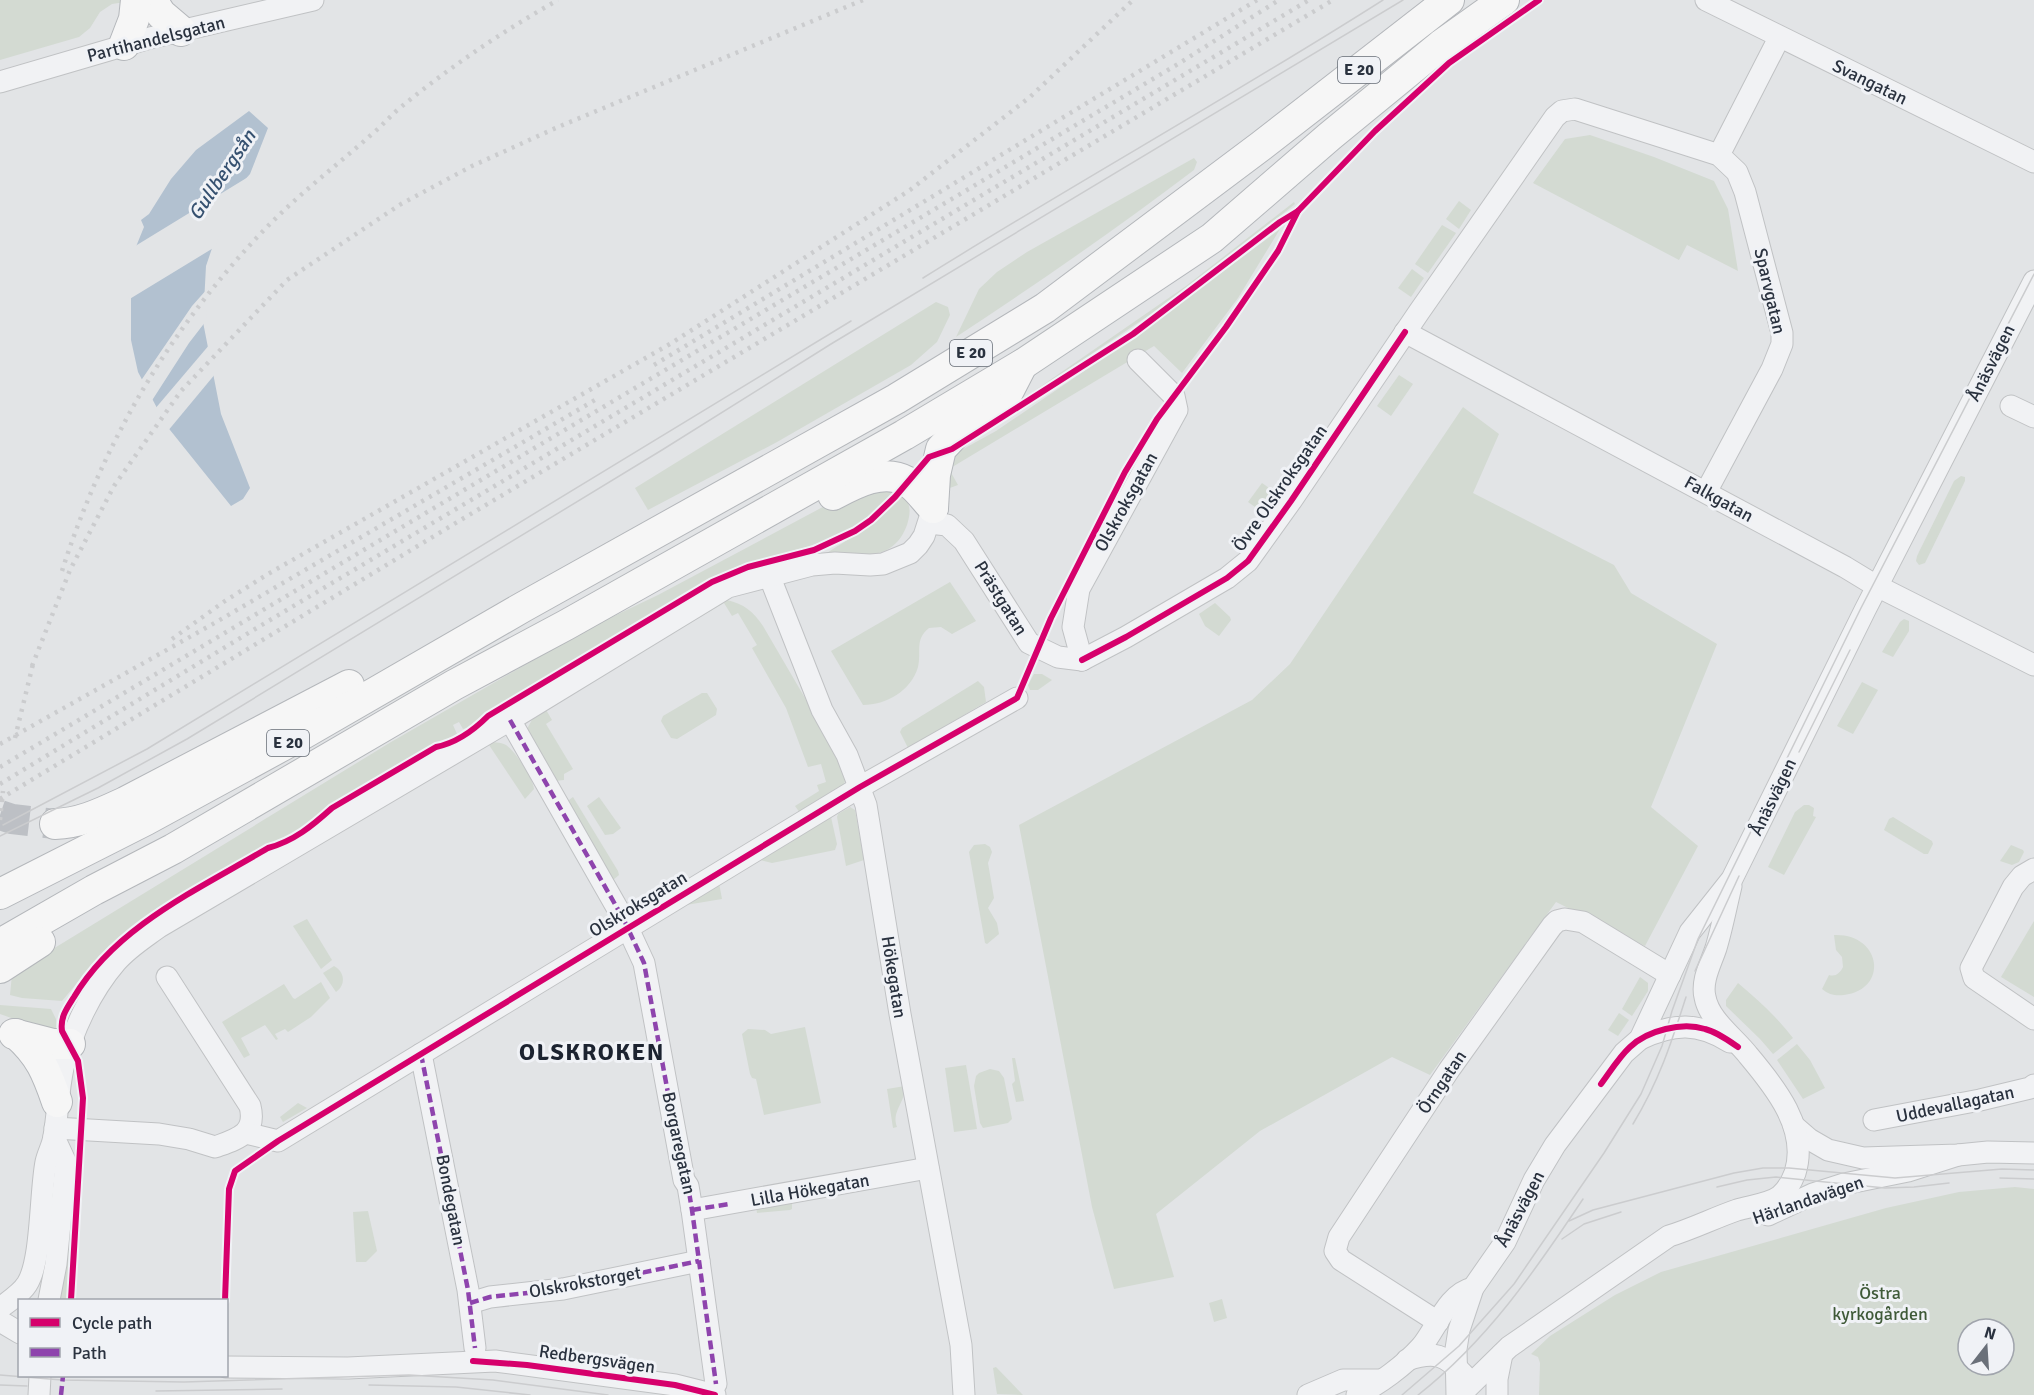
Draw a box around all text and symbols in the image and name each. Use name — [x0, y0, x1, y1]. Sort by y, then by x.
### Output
street label: Partihandelsgatan — [85, 11, 227, 67]
street label: Svangatan — [1829, 54, 1911, 110]
road number: E 20 — [1338, 57, 1380, 83]
water label: Gullbergsån — [183, 124, 262, 225]
street label: Sparvgatan — [1749, 246, 1791, 336]
street label: Ånäsvägen — [1962, 321, 2020, 405]
road number: E 20 — [950, 340, 992, 366]
street label: Övre Olskroksgatan — [1228, 420, 1332, 556]
street label: Olskroksgatan — [1090, 448, 1162, 556]
street label: Falkgatan — [1681, 471, 1757, 527]
street label: Prästgatan — [970, 557, 1032, 639]
road number: E 20 — [267, 730, 309, 756]
street label: Ånäsvägen — [1745, 755, 1801, 839]
street label: Olskroksgatan — [585, 866, 691, 942]
street label: Hökegatan — [877, 934, 911, 1020]
district label: OLSKROKEN — [519, 1037, 665, 1067]
street label: Örngatan — [1413, 1046, 1471, 1118]
street label: Uddevallagatan — [1894, 1081, 2016, 1127]
street label: Borgaregatan — [657, 1090, 701, 1196]
street label: Bondegatan — [431, 1153, 471, 1247]
street label: Ånäsvägen — [1491, 1167, 1549, 1251]
street label: Lilla Hökegatan — [749, 1169, 871, 1211]
street label: Härlandavägen — [1750, 1171, 1866, 1229]
street label: Olskrokstorget — [527, 1261, 643, 1303]
park label: Östra kyrkogården — [1832, 1282, 1928, 1325]
legend — [18, 1299, 228, 1377]
text: Cycle path — [72, 1312, 152, 1334]
north arrow — [1956, 1317, 2016, 1377]
text: N — [1982, 1322, 1998, 1345]
street label: Redbergsvägen — [538, 1340, 656, 1378]
text: Path — [72, 1342, 107, 1364]

